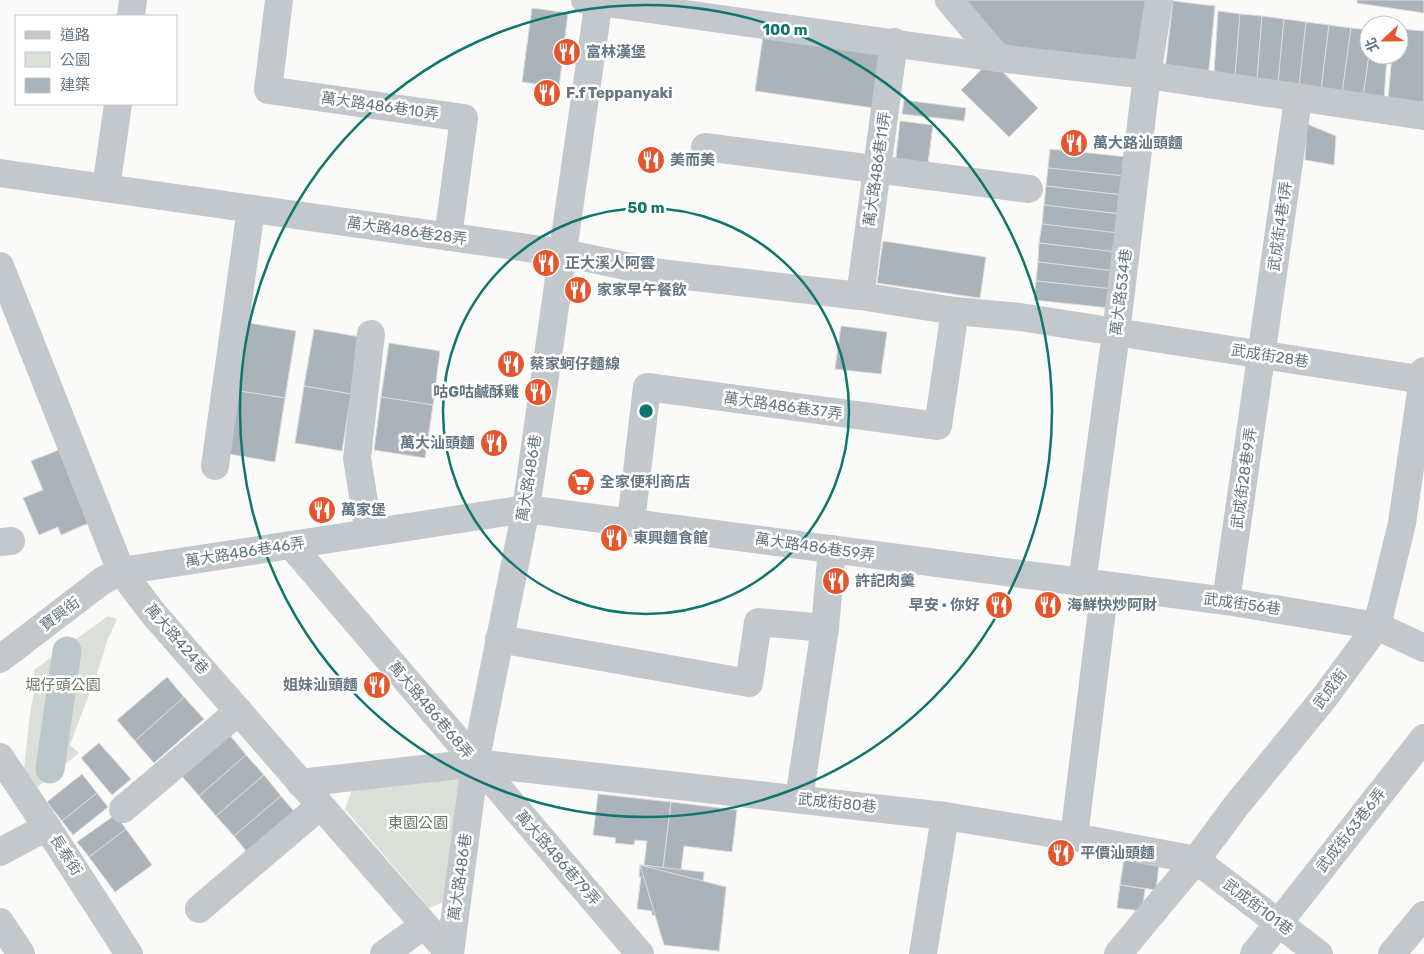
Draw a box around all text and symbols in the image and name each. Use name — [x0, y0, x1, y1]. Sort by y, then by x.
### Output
legend — [15, 15, 178, 105]
north arrow — [1359, 15, 1409, 65]
text: 100 m — [763, 21, 807, 39]
text: 道路 — [60, 26, 90, 44]
text: 北 — [1362, 35, 1383, 54]
restaurant icon: 富林漢堡 — [552, 37, 582, 67]
place label: 富林漢堡 — [586, 43, 646, 61]
text: 公園 — [60, 51, 90, 69]
text: 建築 — [60, 76, 90, 94]
restaurant icon: F.f Teppanyaki — [532, 78, 562, 108]
place label: F.f Teppanyaki — [566, 84, 673, 102]
street label: 萬大路486巷10弄 — [320, 89, 440, 123]
street label: 萬大路486巷11弄 — [860, 110, 894, 228]
restaurant icon: 萬大路汕頭麵 — [1059, 128, 1089, 158]
place label: 萬大路汕頭麵 — [1093, 134, 1183, 152]
restaurant icon: 美而美 — [636, 145, 666, 175]
place label: 美而美 — [670, 151, 715, 169]
street label: 武成街4巷1弄 — [1265, 180, 1295, 272]
text: 50 m — [628, 199, 664, 217]
street label: 萬大路486巷28弄 — [346, 214, 468, 248]
restaurant icon: 正大溪人阿雲 — [531, 248, 561, 278]
street label: 萬大路534巷 — [1107, 248, 1135, 336]
place label: 正大溪人阿雲 — [565, 254, 655, 272]
restaurant icon: 家家早午餐飲 — [563, 275, 593, 305]
place label: 家家早午餐飲 — [597, 281, 687, 299]
street label: 武成街28巷 — [1230, 341, 1310, 371]
restaurant icon: 蔡家蚵仔麵線 — [496, 349, 526, 379]
place label: 蔡家蚵仔麵線 — [530, 355, 620, 373]
restaurant icon: 咕G咕鹹酥雞 — [523, 377, 553, 407]
place label: 咕G咕鹹酥雞 — [433, 383, 519, 401]
street label: 萬大路486巷37弄 — [723, 389, 843, 423]
centre of rings — [637, 402, 655, 420]
street label: 武成街28巷9弄 — [1228, 426, 1260, 530]
restaurant icon: 萬大汕頭麵 — [479, 428, 509, 458]
street label: 萬大路486巷 — [513, 433, 545, 523]
place label: 萬大汕頭麵 — [400, 434, 475, 452]
supermarket icon: 全家便利商店 — [566, 467, 596, 497]
place label: 全家便利商店 — [600, 473, 690, 491]
restaurant icon: 萬家堡 — [307, 495, 337, 525]
place label: 萬家堡 — [341, 501, 386, 519]
restaurant icon: 東興麵食館 — [599, 523, 629, 553]
place label: 東興麵食館 — [633, 529, 708, 547]
street label: 萬大路486巷59弄 — [754, 530, 876, 564]
street label: 萬大路486巷46弄 — [184, 534, 306, 570]
restaurant icon: 許記肉羹 — [821, 566, 851, 596]
place label: 許記肉羹 — [855, 572, 915, 590]
restaurant icon: 早安 · 你好 — [984, 590, 1014, 620]
restaurant icon: 海鮮快炒阿財 — [1033, 590, 1063, 620]
street label: 武成街56巷 — [1202, 590, 1282, 618]
street label: 寶興街 — [37, 593, 83, 635]
place label: 早安 · 你好 — [909, 596, 980, 614]
place label: 海鮮快炒阿財 — [1067, 596, 1157, 614]
street label: 萬大路424巷 — [142, 600, 212, 678]
street label: 萬大路486巷68弄 — [385, 658, 477, 762]
street label: 武成街 — [1309, 666, 1351, 712]
restaurant icon: 姐妹汕頭麵 — [362, 670, 392, 700]
park label: 堀仔頭公園 — [25, 676, 101, 694]
place label: 姐妹汕頭麵 — [283, 676, 358, 694]
street label: 武成街63巷6弄 — [1312, 784, 1390, 876]
street label: 武成街80巷 — [797, 790, 877, 816]
street label: 萬大路486巷79弄 — [512, 807, 604, 909]
park label: 東園公園 — [388, 814, 448, 832]
street label: 長泰街 — [46, 831, 86, 879]
street label: 萬大路486巷 — [445, 832, 475, 922]
restaurant icon: 平價汕頭麵 — [1046, 838, 1076, 868]
place label: 平價汕頭麵 — [1080, 844, 1155, 862]
street label: 武成街101巷 — [1220, 875, 1296, 939]

